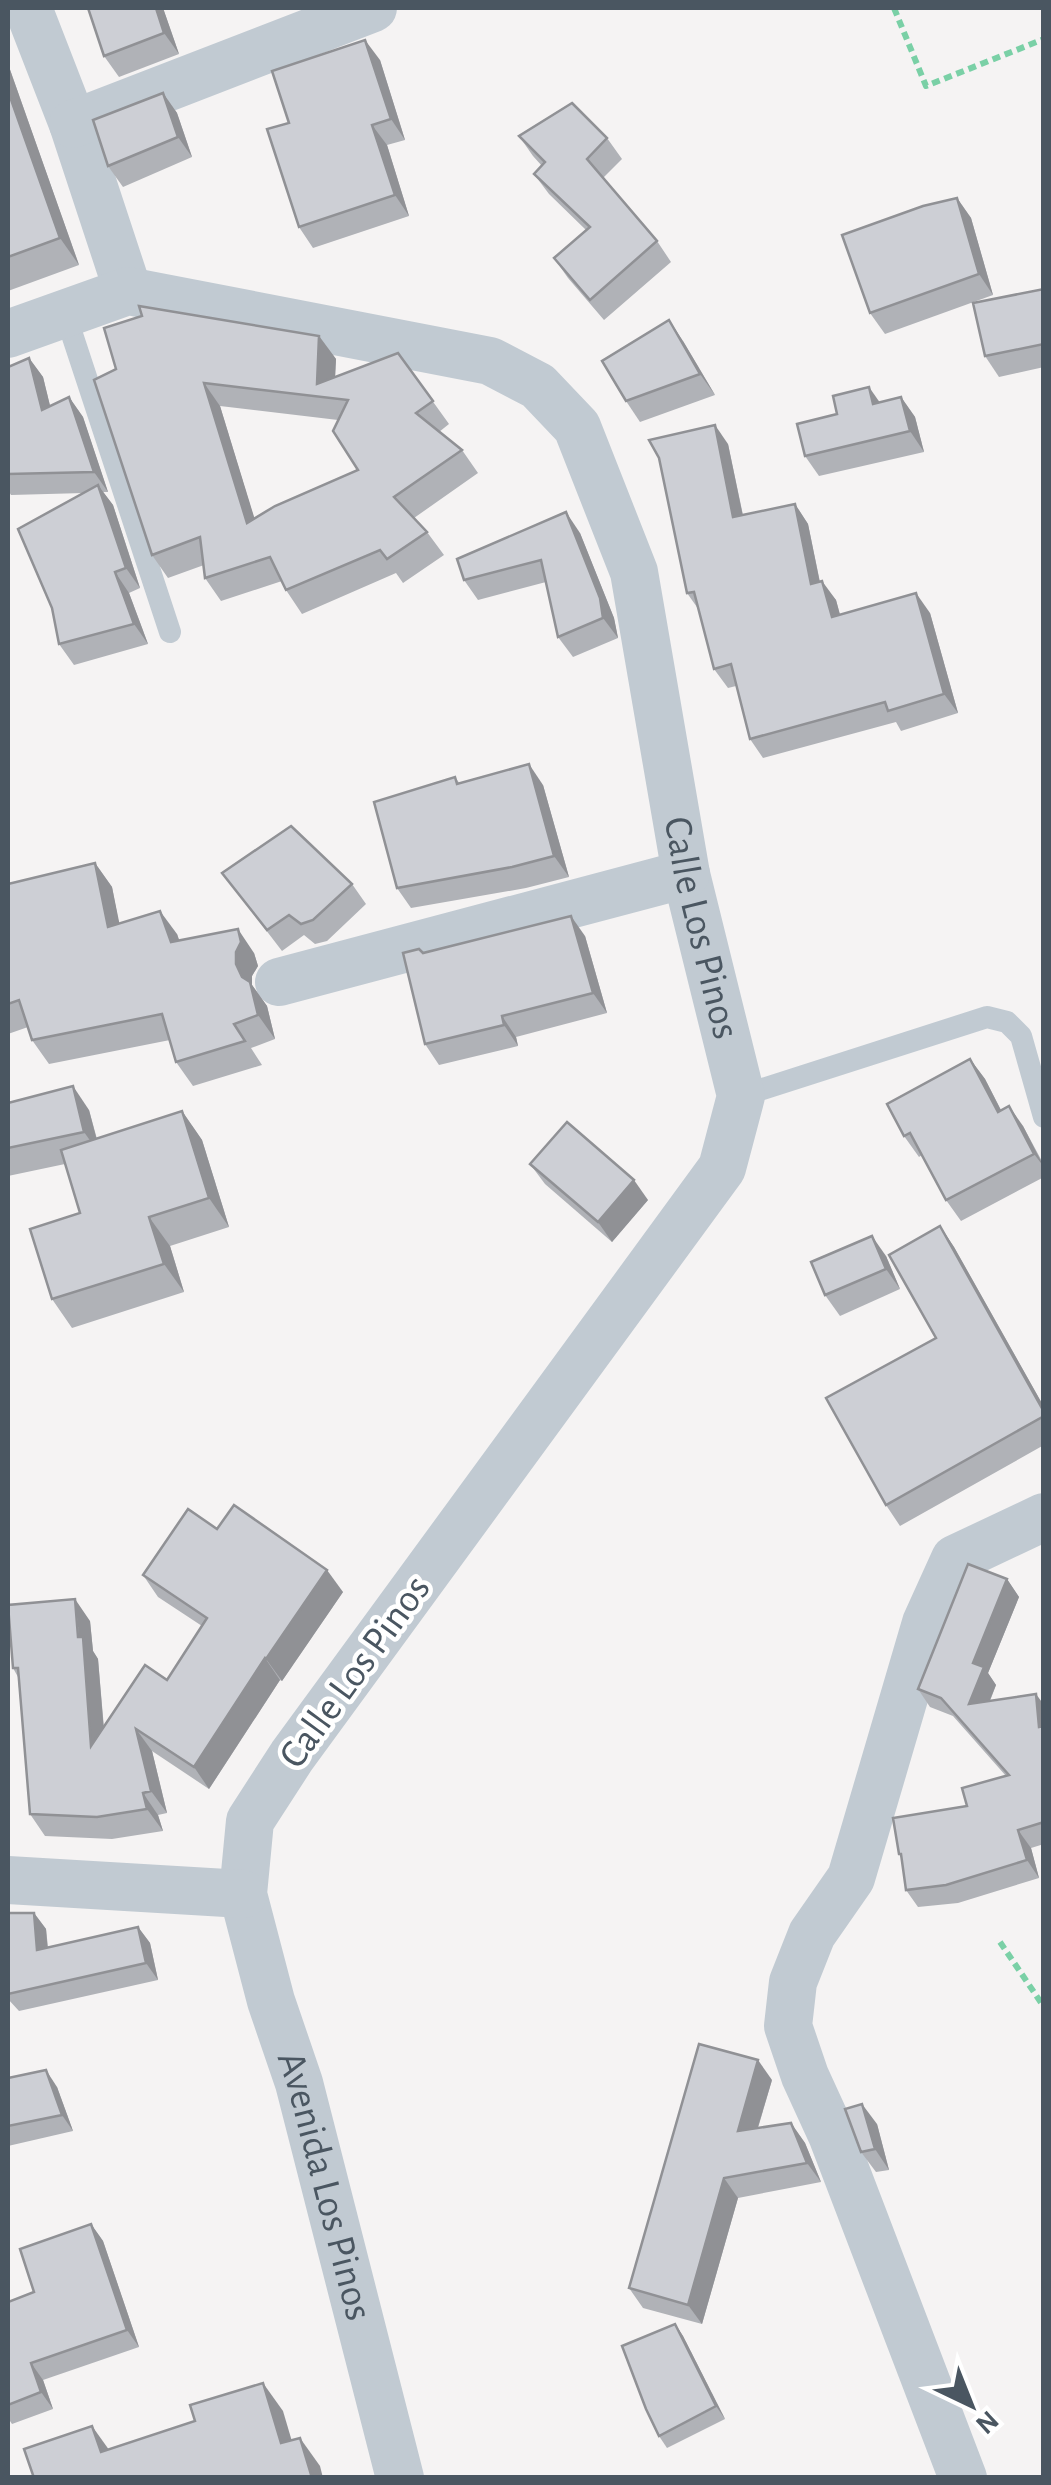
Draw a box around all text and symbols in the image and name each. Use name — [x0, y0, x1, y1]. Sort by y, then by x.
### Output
street label: Calle Los Pinos — [657, 814, 746, 1043]
street label: Calle Los Pinos — [272, 1569, 438, 1775]
street label: Avenida Los Pinos — [270, 2046, 379, 2325]
north arrow — [921, 2355, 1021, 2455]
text: N — [970, 2405, 1003, 2439]

